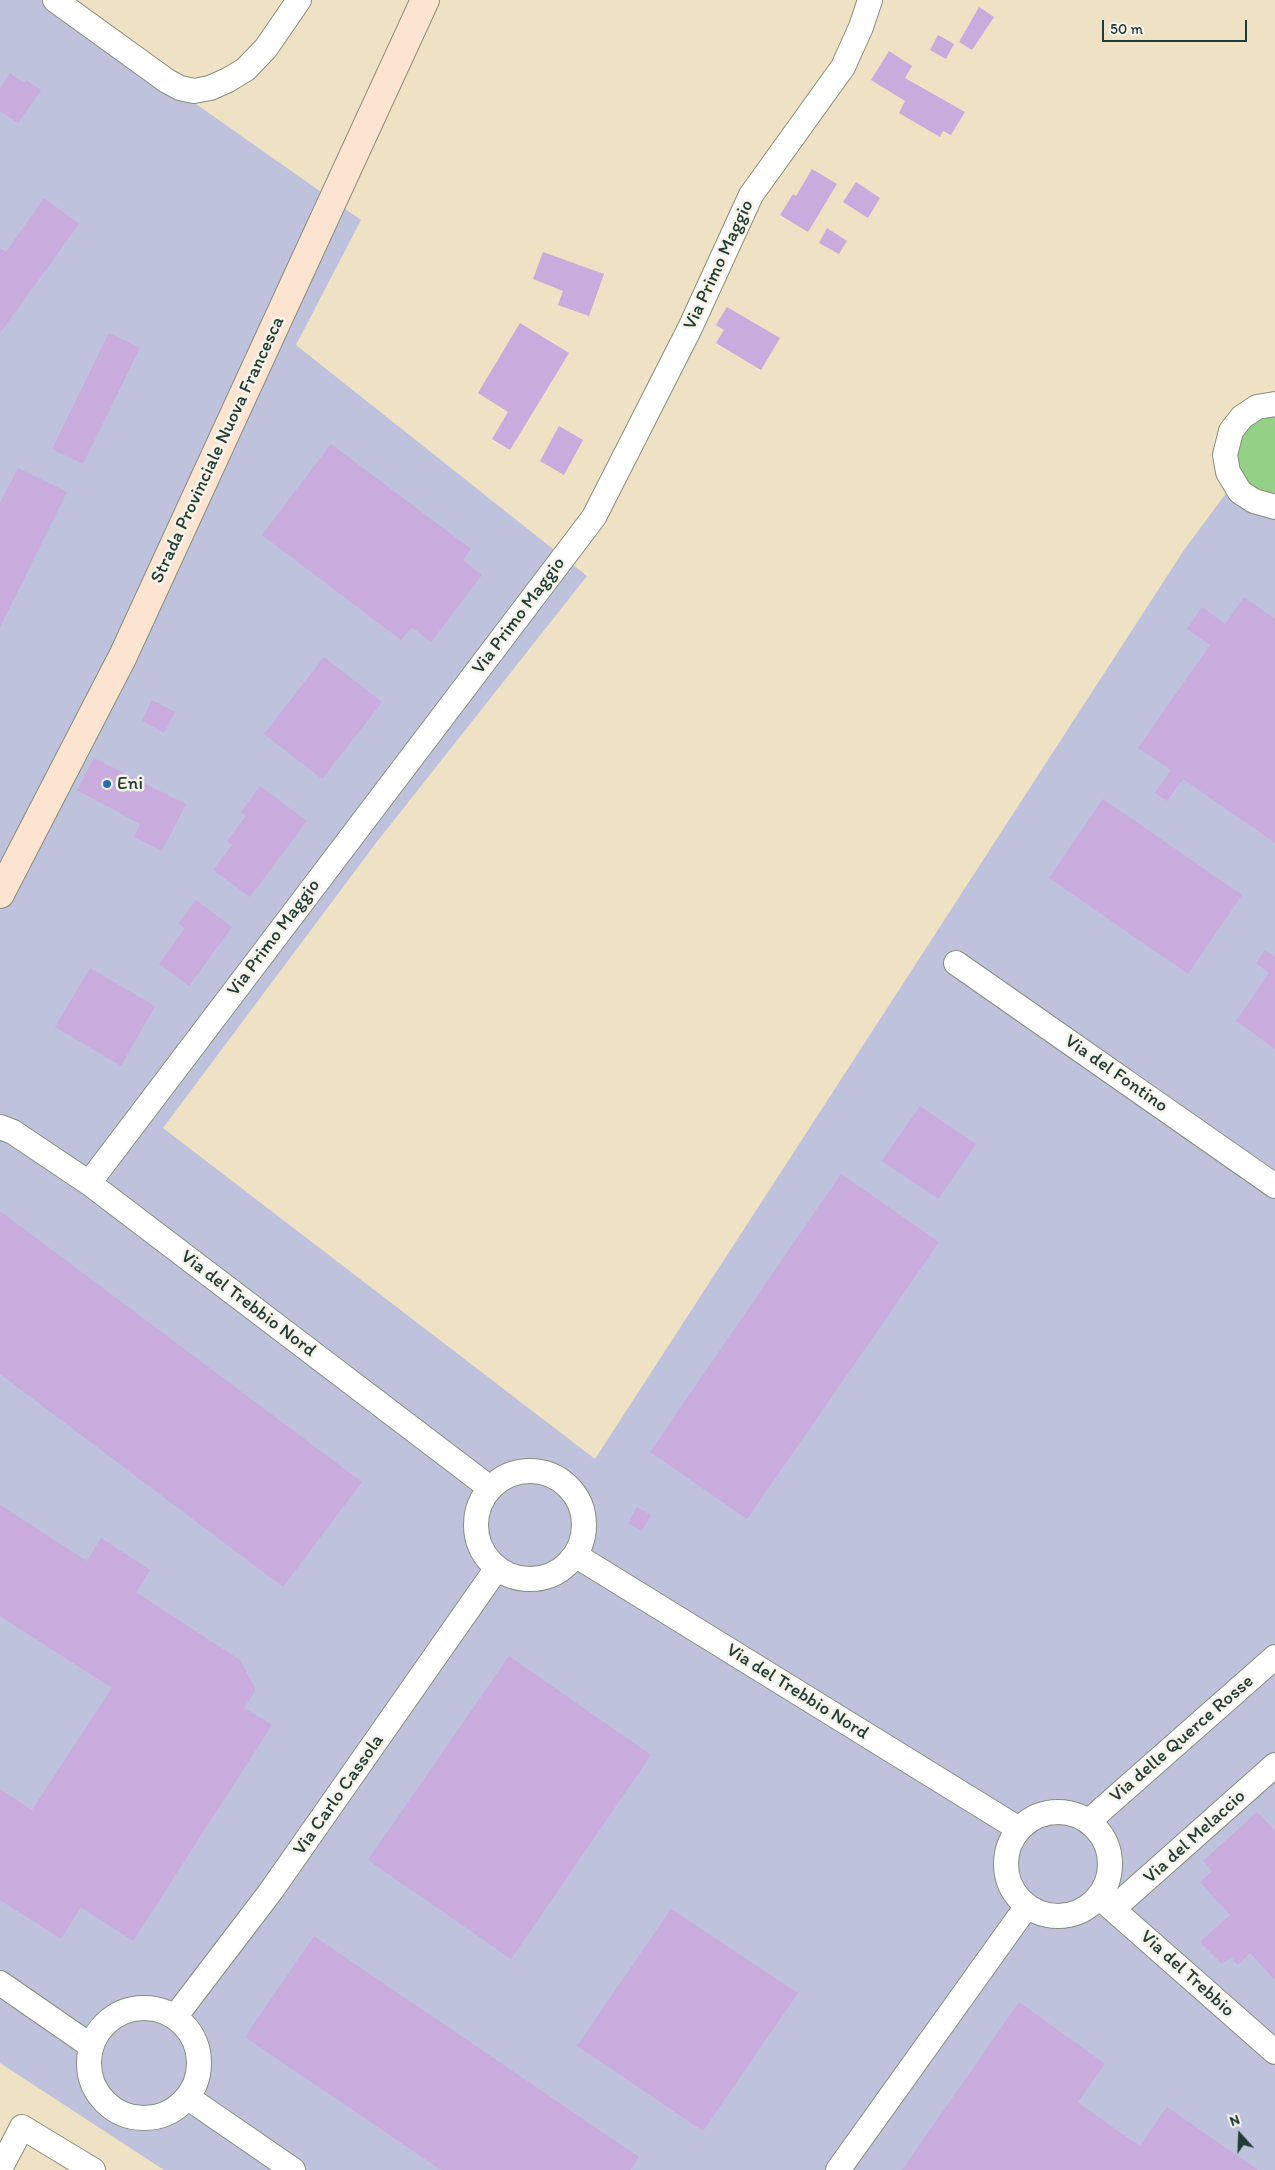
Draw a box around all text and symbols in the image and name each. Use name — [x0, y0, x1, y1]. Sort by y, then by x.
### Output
scale bar — [1105, 10, 1250, 42]
text: 50 m — [1110, 20, 1143, 38]
street label: Via Primo Maggio — [679, 196, 759, 334]
street label: Strada Provinciale Nuova Francesca — [146, 313, 290, 587]
street label: Via Primo Maggio — [467, 553, 571, 679]
place label: Eni — [117, 773, 143, 795]
marker: Eni — [101, 778, 113, 790]
street label: Via Primo Maggio — [222, 875, 326, 1001]
street label: Via del Fontino — [1060, 1030, 1172, 1118]
street label: Via del Trebbio Nord — [176, 1246, 320, 1362]
street label: Via del Trebbio Nord — [722, 1639, 872, 1745]
street label: Via delle Querce Rosse — [1105, 1670, 1259, 1808]
street label: Via Carlo Cassola — [289, 1730, 389, 1860]
street label: Via del Melaccio — [1139, 1785, 1251, 1889]
street label: Via del Trebbio — [1135, 1926, 1239, 2022]
north arrow — [1215, 2110, 1265, 2160]
text: N — [1227, 2111, 1242, 2130]

